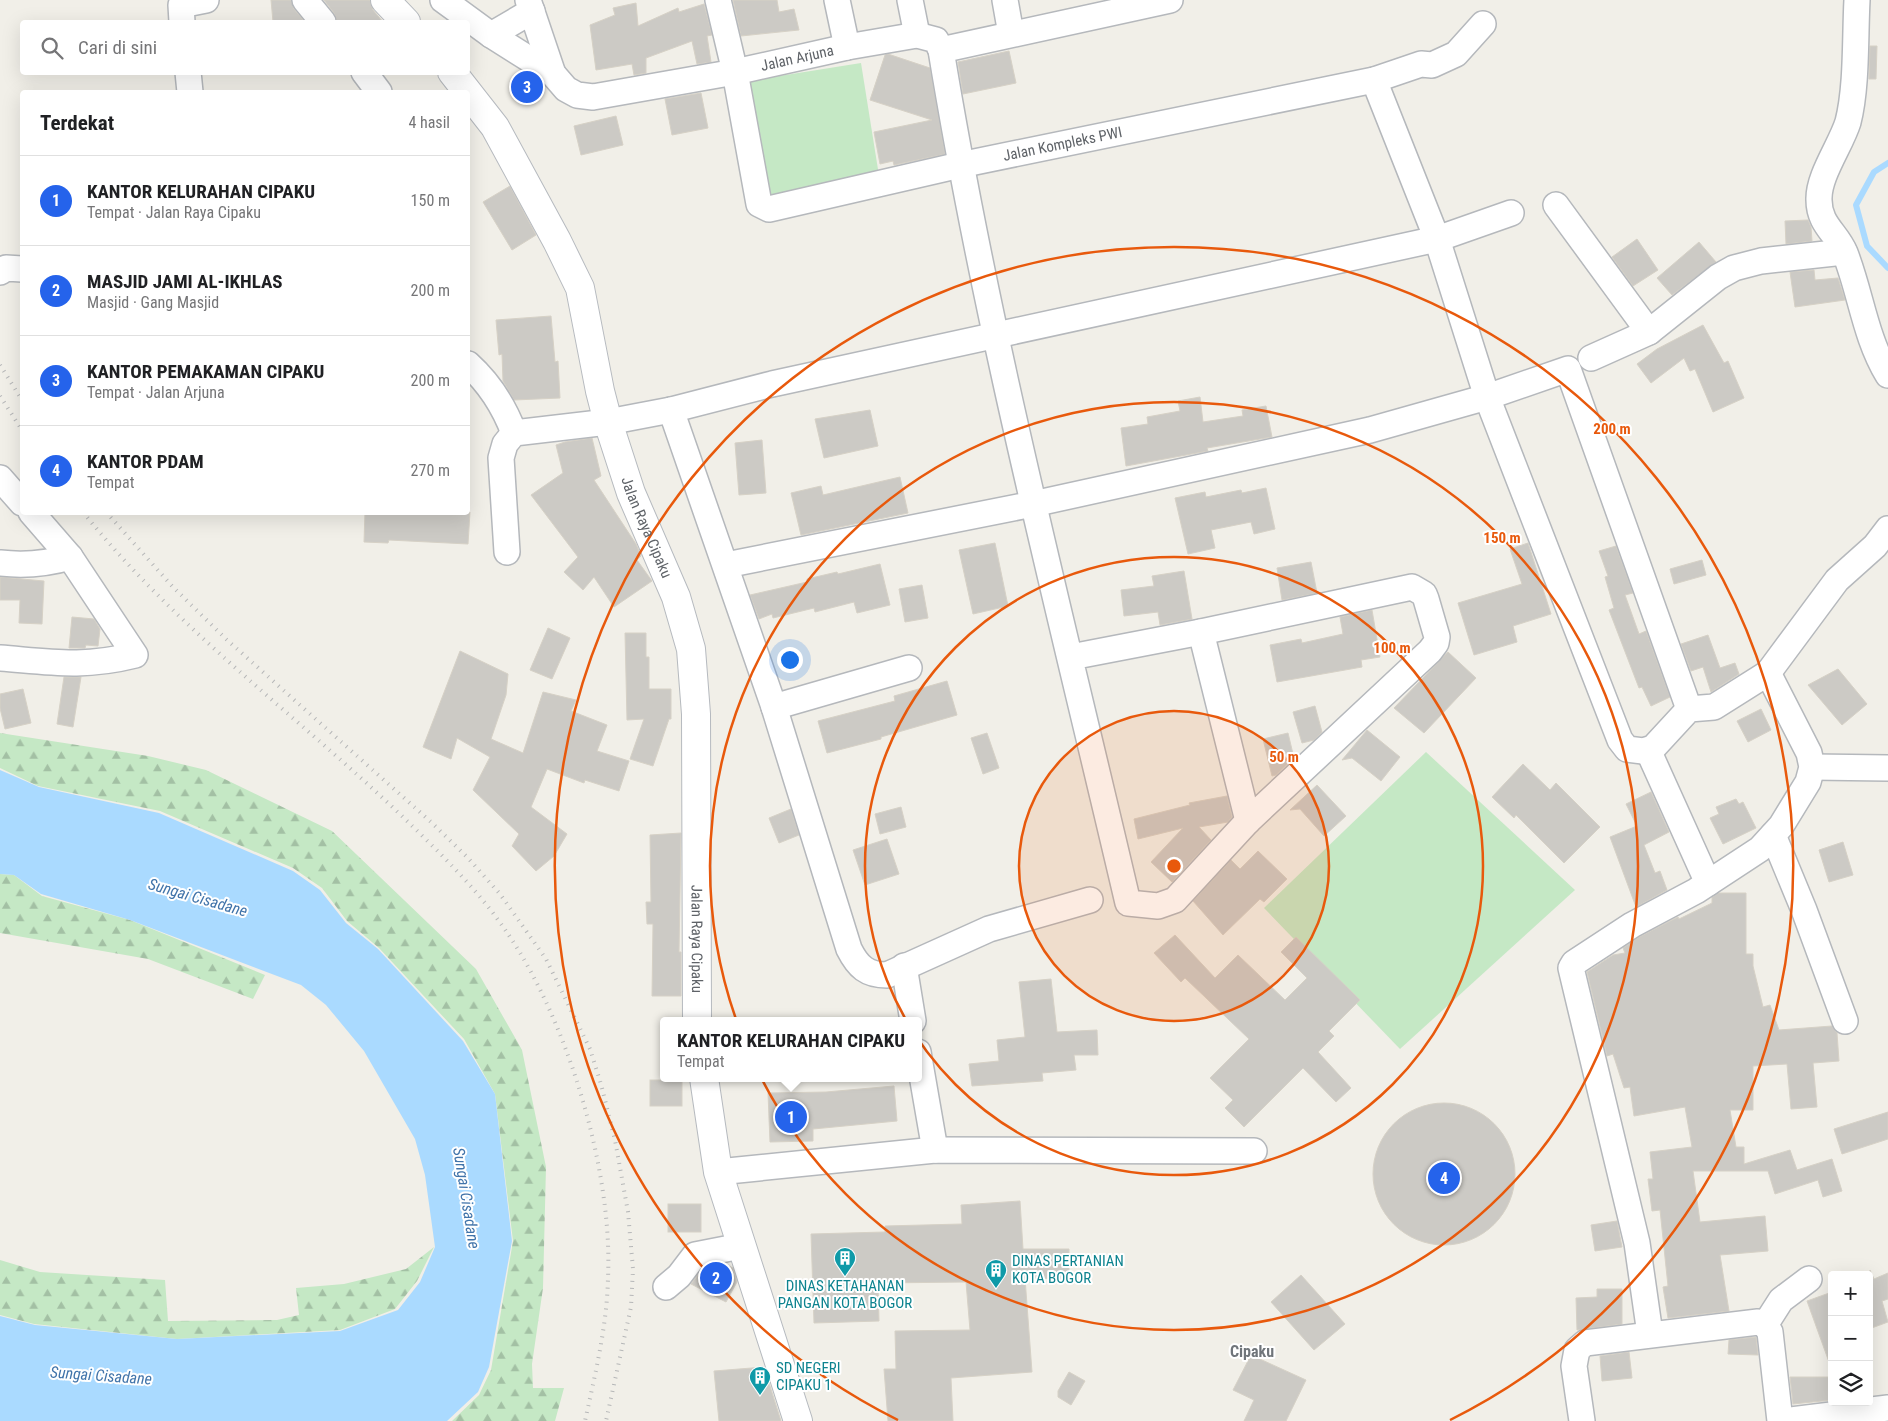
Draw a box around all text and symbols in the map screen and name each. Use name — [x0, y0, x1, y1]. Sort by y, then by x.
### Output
search box — [20, 20, 470, 75]
icon: search — [38, 34, 66, 62]
text: Cari di sini — [78, 36, 157, 59]
street label: Jalan Arjuna — [759, 41, 835, 75]
pin: 3 — [511, 68, 543, 106]
text: Terdekat — [40, 111, 114, 135]
text: 4 hasil — [408, 113, 450, 132]
street label: Jalan Kompleks PWI — [1001, 123, 1124, 165]
text: KANTOR KELURAHAN CIPAKU — [87, 180, 315, 203]
text: 1 — [52, 191, 60, 210]
text: 150 m — [411, 191, 450, 210]
text: Tempat · Jalan Raya Cipaku — [87, 203, 261, 222]
text: MASJID JAMI AL-IKHLAS — [87, 270, 283, 293]
text: 2 — [52, 281, 60, 300]
text: 200 m — [411, 281, 450, 300]
text: Masjid · Gang Masjid — [87, 293, 219, 312]
text: KANTOR PEMAKAMAN CIPAKU — [87, 360, 324, 383]
text: 3 — [52, 371, 60, 390]
text: 200 m — [411, 371, 450, 390]
text: Tempat · Jalan Arjuna — [87, 383, 225, 402]
text: 200 m — [1593, 420, 1631, 438]
text: KANTOR PDAM — [87, 450, 204, 473]
text: 4 — [52, 461, 60, 480]
text: 270 m — [411, 461, 450, 480]
text: Tempat — [87, 473, 134, 492]
street label: Jalan Raya Cipaku — [617, 474, 676, 581]
text: 150 m — [1483, 529, 1521, 547]
text: 100 m — [1373, 639, 1411, 657]
your location — [777, 647, 803, 673]
text: 50 m — [1269, 748, 1299, 766]
centre of rings — [1165, 857, 1183, 875]
water label: Sungai Cisadane — [146, 874, 250, 921]
street label: Jalan Raya Cipaku — [688, 885, 706, 993]
popup — [660, 1017, 922, 1082]
text: KANTOR KELURAHAN CIPAKU — [677, 1029, 905, 1052]
text: Tempat — [677, 1052, 724, 1071]
pin: 1 — [775, 1098, 807, 1136]
water label: Sungai Cisadane — [449, 1146, 484, 1250]
pin: 4 — [1428, 1159, 1460, 1197]
building icon: DINAS KETAHANAN PANGAN KOTA BOGOR — [833, 1246, 857, 1277]
place label: DINAS PERTANIAN KOTA BOGOR — [1012, 1252, 1124, 1287]
building icon: DINAS PERTANIAN KOTA BOGOR — [984, 1258, 1008, 1289]
pin: 2 — [700, 1259, 732, 1297]
map controls — [1828, 1271, 1873, 1406]
button: + — [1828, 1271, 1873, 1316]
place label: DINAS KETAHANAN PANGAN KOTA BOGOR — [778, 1277, 912, 1312]
button: − — [1828, 1316, 1873, 1361]
district label: Cipaku — [1230, 1342, 1274, 1361]
place label: SD NEGERI CIPAKU 1 — [776, 1359, 841, 1394]
button: layers — [1828, 1361, 1873, 1406]
water label: Sungai Cisadane — [49, 1362, 153, 1389]
building icon: SD NEGERI CIPAKU 1 — [748, 1365, 772, 1396]

